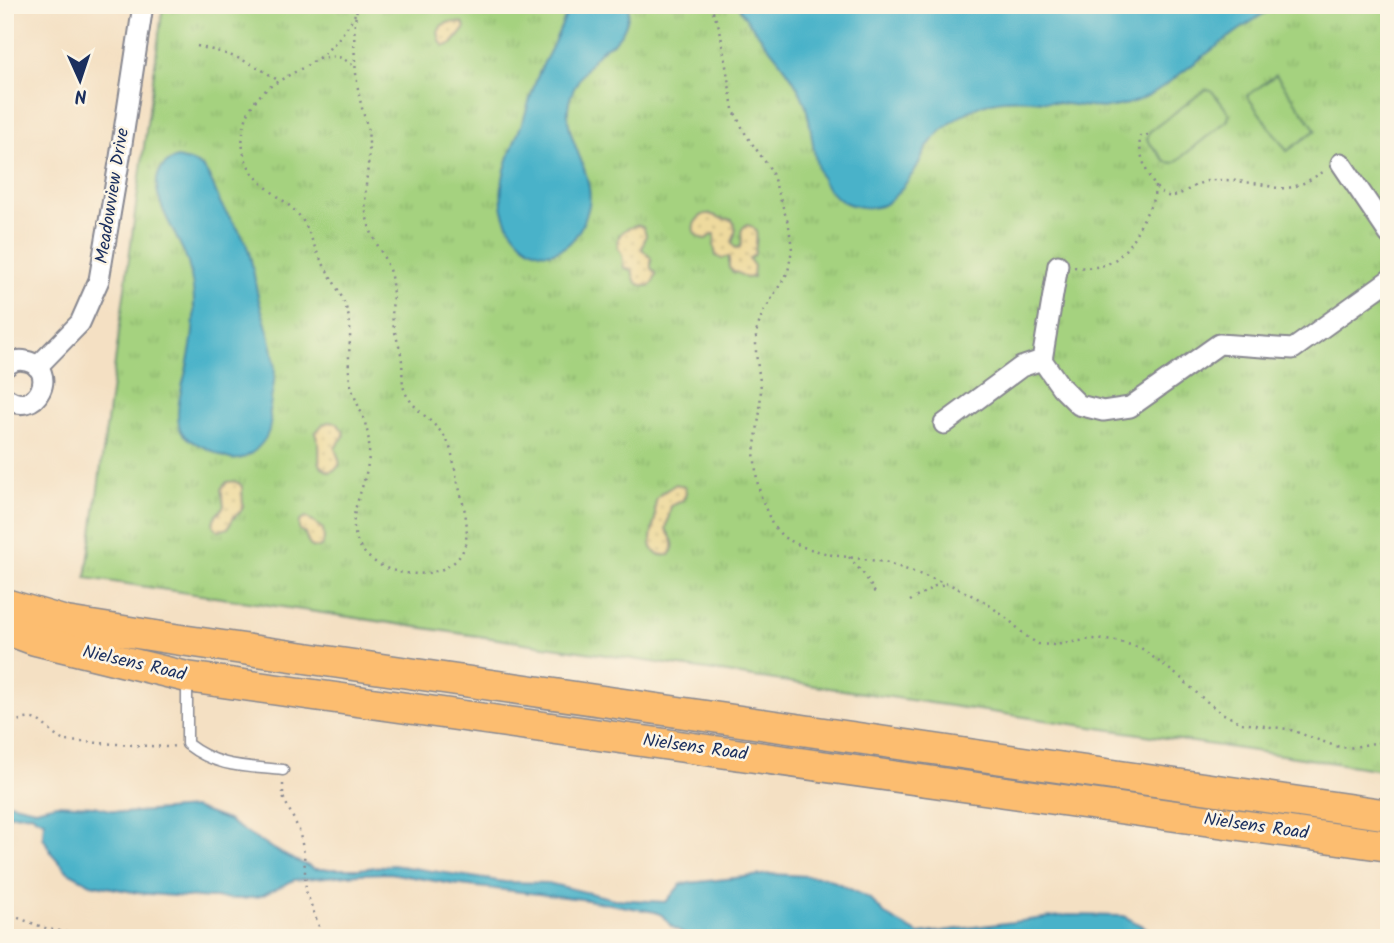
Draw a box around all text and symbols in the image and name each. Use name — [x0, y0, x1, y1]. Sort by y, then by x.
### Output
north arrow — [46, 46, 116, 116]
text: N — [74, 80, 88, 110]
street label: Meadowview Drive — [88, 126, 138, 266]
street label: Nielsens Road — [79, 638, 190, 690]
street label: Nielsens Road — [641, 726, 750, 770]
street label: Nielsens Road — [1202, 805, 1311, 849]

